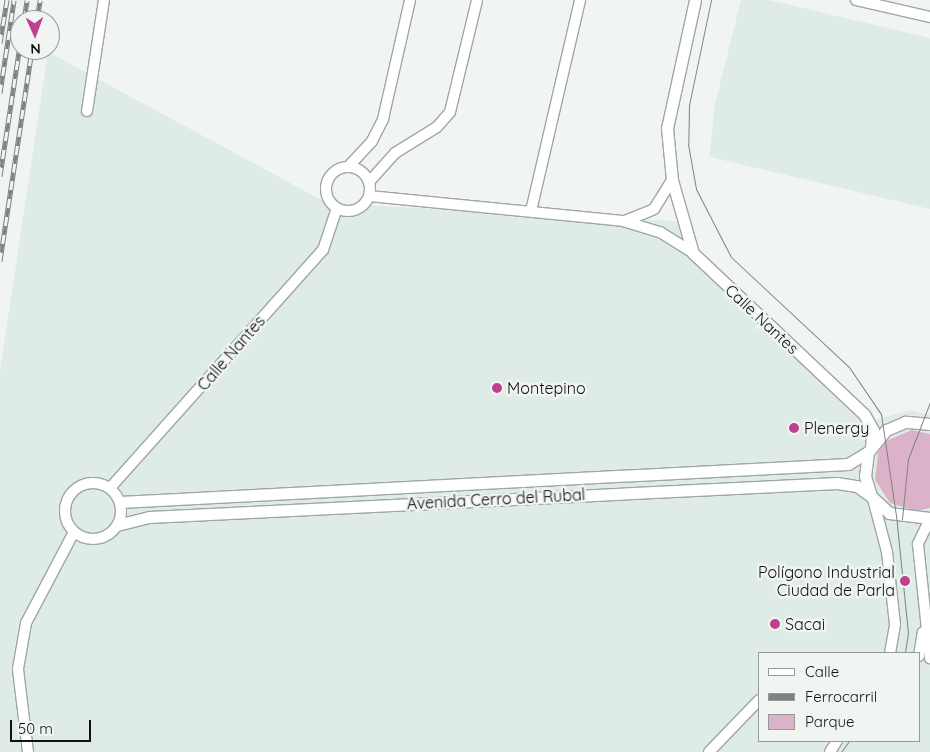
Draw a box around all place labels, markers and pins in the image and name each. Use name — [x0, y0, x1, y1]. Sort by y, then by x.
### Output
place label: Montepino — [507, 378, 586, 398]
marker: Montepino — [491, 382, 503, 394]
place label: Plenergy — [804, 418, 869, 438]
marker: Plenergy — [788, 422, 800, 434]
place label: Polígono Industrial Ciudad de Parla — [758, 562, 895, 600]
marker: Polígono Industrial Ciudad de Parla — [899, 575, 911, 587]
place label: Sacai — [785, 614, 825, 634]
marker: Sacai — [769, 618, 781, 630]

